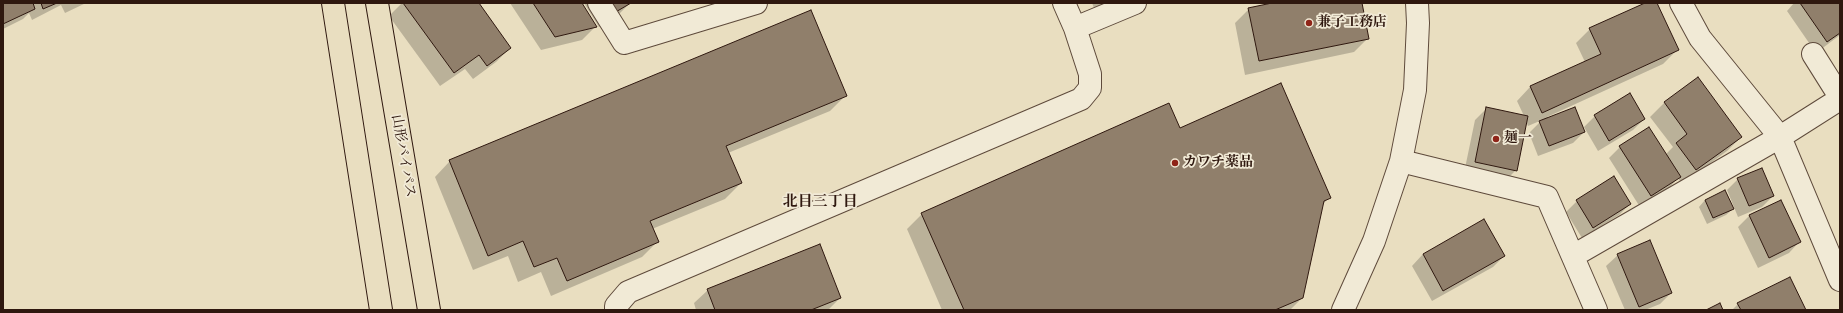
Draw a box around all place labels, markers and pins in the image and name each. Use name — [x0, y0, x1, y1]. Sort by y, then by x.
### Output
place label: 兼子工務店 — [1317, 15, 1387, 31]
marker: 兼子工務店 — [1304, 18, 1314, 28]
place label: 麺一 — [1504, 131, 1532, 147]
marker: 麺一 — [1491, 134, 1501, 144]
place label: カワチ薬品 — [1183, 155, 1253, 171]
marker: カワチ薬品 — [1170, 158, 1180, 168]

